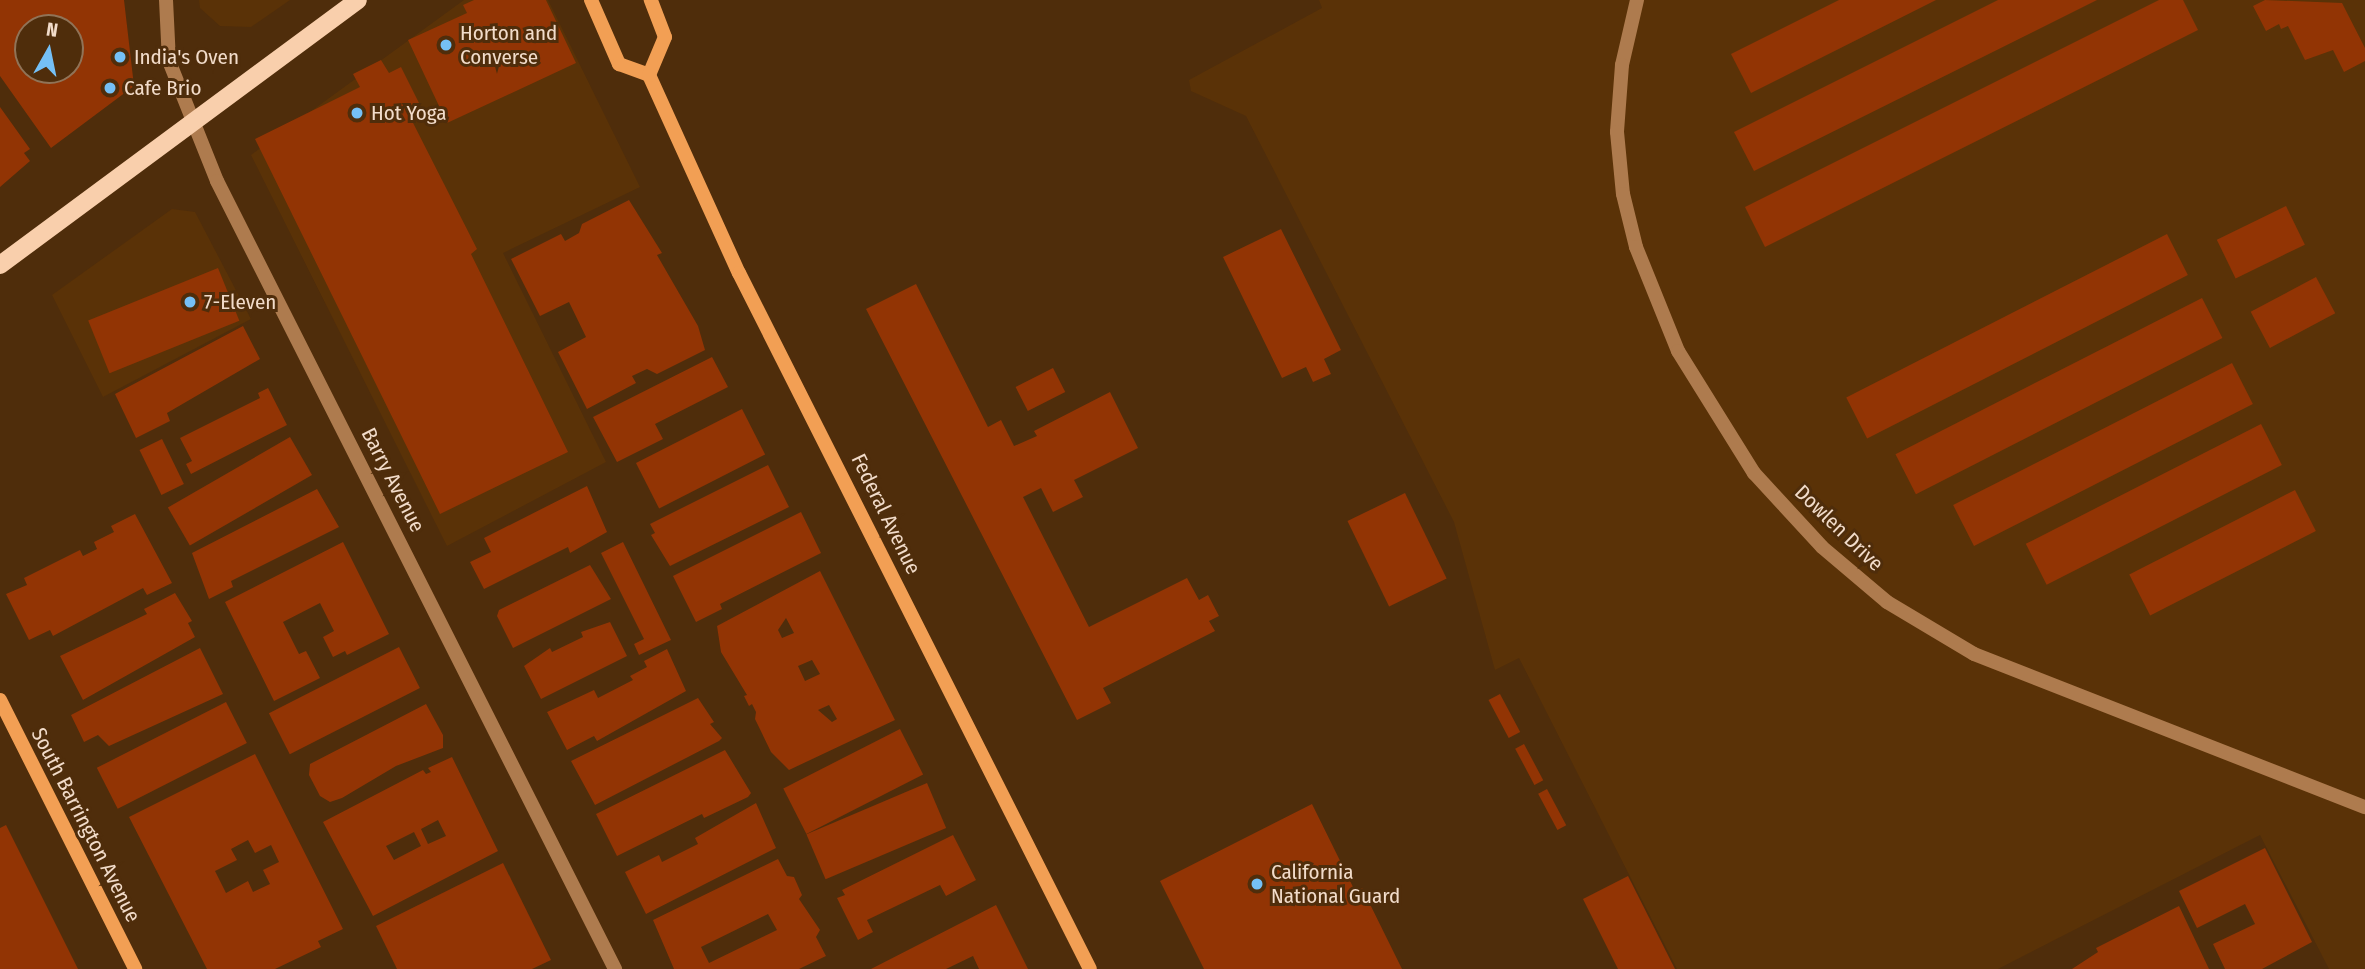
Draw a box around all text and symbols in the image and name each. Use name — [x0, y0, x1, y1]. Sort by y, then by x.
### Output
north arrow — [14, 14, 84, 84]
text: N — [45, 17, 59, 42]
place label: Horton and Converse — [460, 20, 557, 70]
marker: Horton and Converse — [438, 37, 454, 53]
place label: India's Oven — [134, 44, 239, 70]
marker: India's Oven — [112, 49, 128, 65]
place label: Cafe Brio — [124, 75, 201, 101]
marker: Cafe Brio — [102, 80, 118, 96]
place label: Hot Yoga — [371, 100, 447, 126]
marker: Hot Yoga — [349, 105, 365, 121]
place label: 7-Eleven — [204, 289, 276, 315]
marker: 7-Eleven — [182, 294, 198, 310]
street label: Barry Avenue — [356, 424, 430, 536]
street label: Federal Avenue — [846, 450, 926, 578]
street label: Dowlen Drive — [1790, 480, 1888, 576]
street label: South Barrington Avenue — [26, 724, 146, 926]
place label: California National Guard — [1271, 859, 1400, 909]
marker: California National Guard — [1249, 876, 1265, 892]

